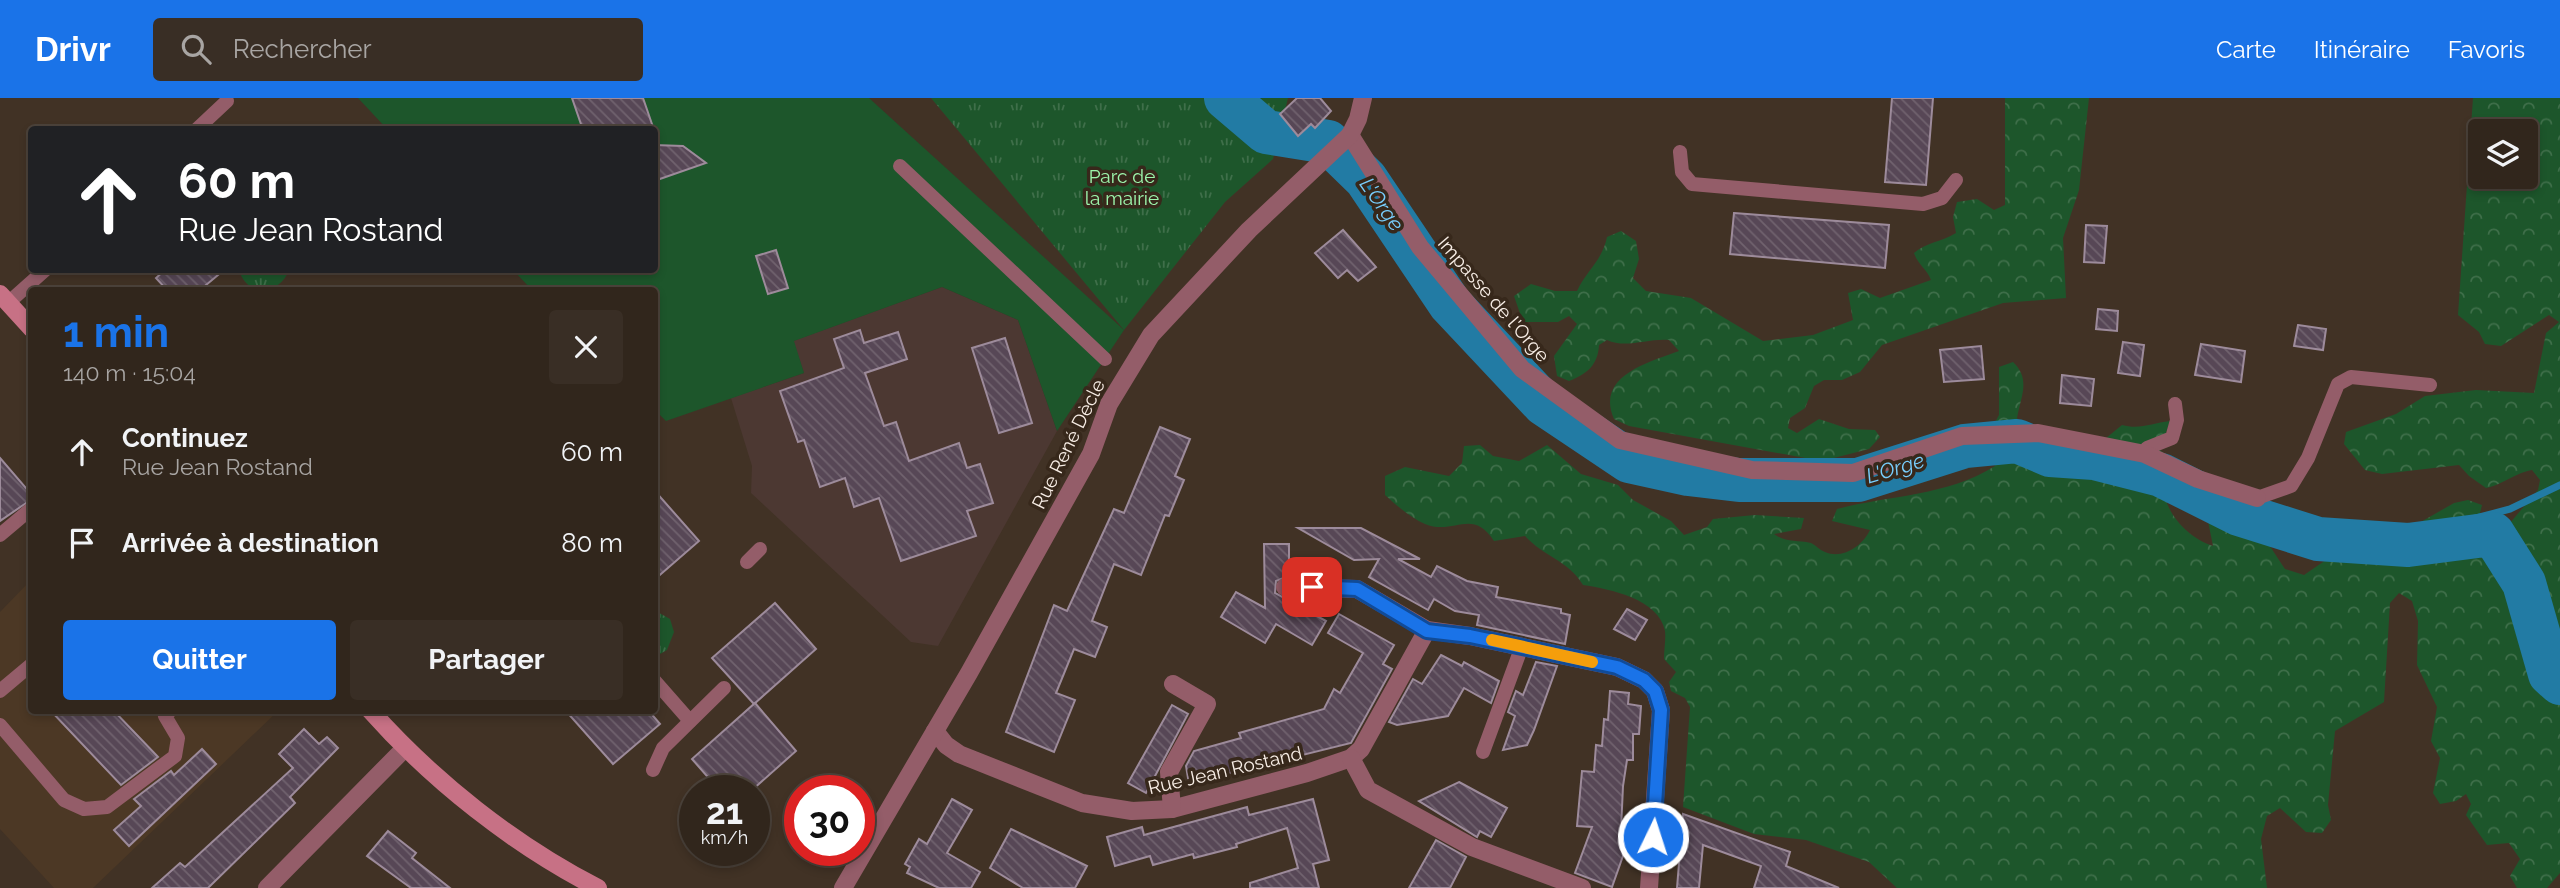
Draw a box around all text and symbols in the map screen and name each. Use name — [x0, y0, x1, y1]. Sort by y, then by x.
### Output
search box — [153, 18, 643, 81]
text: Drivr — [35, 30, 111, 69]
icon: search — [177, 30, 215, 68]
text: Rechercher — [233, 34, 372, 64]
text: Carte — [2216, 35, 2276, 64]
text: Itinéraire — [2314, 35, 2410, 64]
text: Favoris — [2448, 35, 2525, 64]
map controls — [2468, 119, 2538, 189]
button: layers — [2468, 119, 2538, 189]
text: 60 m — [178, 152, 295, 209]
icon: ahead — [63, 154, 154, 245]
park label: Parc de la mairie — [1085, 165, 1159, 209]
water label: L'Orge — [1355, 172, 1409, 236]
text: Rue Jean Rostand — [178, 211, 443, 248]
street label: Impasse de l'Orge — [1434, 232, 1554, 366]
text: 1 min — [63, 308, 169, 357]
button: close — [549, 310, 623, 384]
text: 140 m · 15:04 — [63, 359, 196, 386]
street label: Rue René Dècle — [1027, 376, 1109, 512]
text: Continuez — [122, 423, 248, 453]
icon: ahead — [63, 433, 101, 471]
text: 60 m — [561, 437, 623, 467]
water label: L'Orge — [1863, 447, 1927, 489]
text: Rue Jean Rostand — [122, 453, 313, 480]
icon: arrive — [63, 524, 101, 562]
text: Arrivée à destination — [122, 528, 379, 558]
text: 80 m — [561, 528, 623, 558]
pin — [1282, 557, 1342, 617]
icon: arrive — [1293, 568, 1331, 606]
button: Quitter — [63, 620, 336, 700]
button: Partager — [350, 620, 623, 700]
street label: Rue Jean Rostand — [1146, 742, 1304, 798]
speed limit sign: 30 — [784, 775, 875, 866]
text: 21 — [706, 791, 743, 832]
position arrow — [1616, 800, 1690, 874]
text: km/h — [701, 827, 748, 848]

